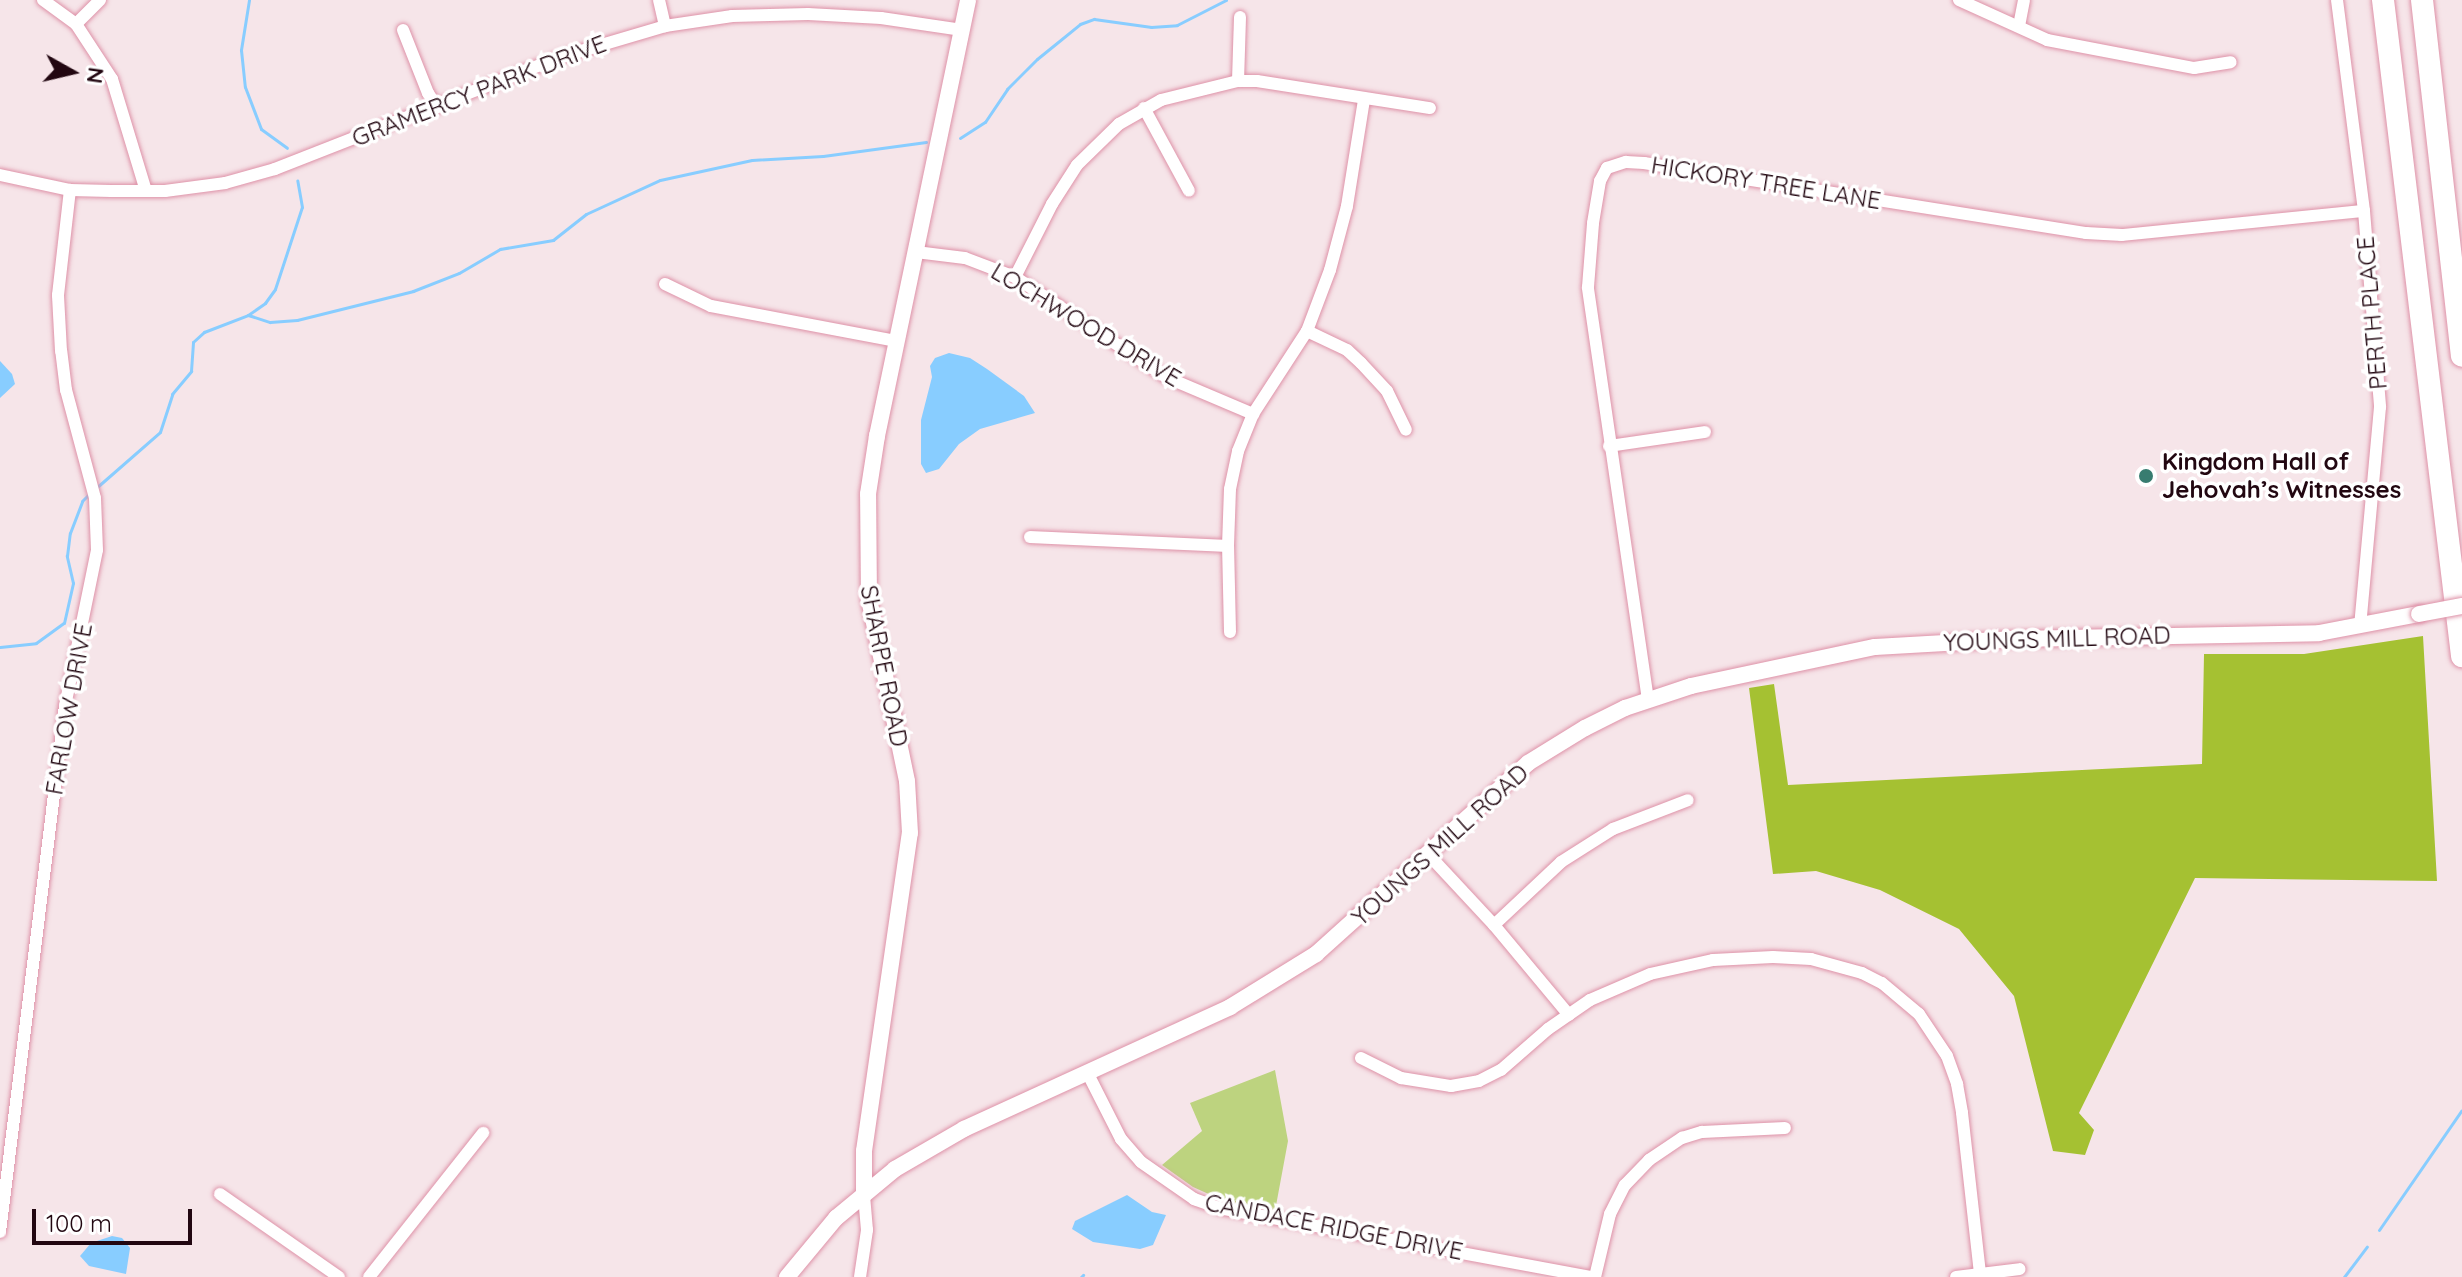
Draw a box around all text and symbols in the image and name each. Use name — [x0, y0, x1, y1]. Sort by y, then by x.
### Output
street label: GRAMERCY PARK DRIVE — [348, 29, 610, 153]
north arrow — [32, 32, 112, 112]
text: N — [81, 65, 111, 85]
street label: HICKORY TREE LANE — [1649, 151, 1883, 215]
street label: PERTH PLACE — [2351, 235, 2393, 391]
street label: LOCHWOOD DRIVE — [986, 257, 1186, 393]
place label: Kingdom Hall of Jehovah’s Witnesses — [2162, 448, 2401, 504]
marker: Kingdom Hall of Jehovah’s Witnesses — [2137, 467, 2155, 485]
street label: SHARPE ROAD — [854, 583, 914, 749]
street label: FARLOW DRIVE — [40, 621, 98, 797]
street label: YOUNGS MILL ROAD — [1943, 621, 2171, 657]
street label: YOUNGS MILL ROAD — [1346, 758, 1534, 932]
street label: CANDACE RIDGE DRIVE — [1203, 1188, 1465, 1266]
scale bar — [36, 1193, 196, 1243]
text: 100 m — [46, 1208, 112, 1238]

